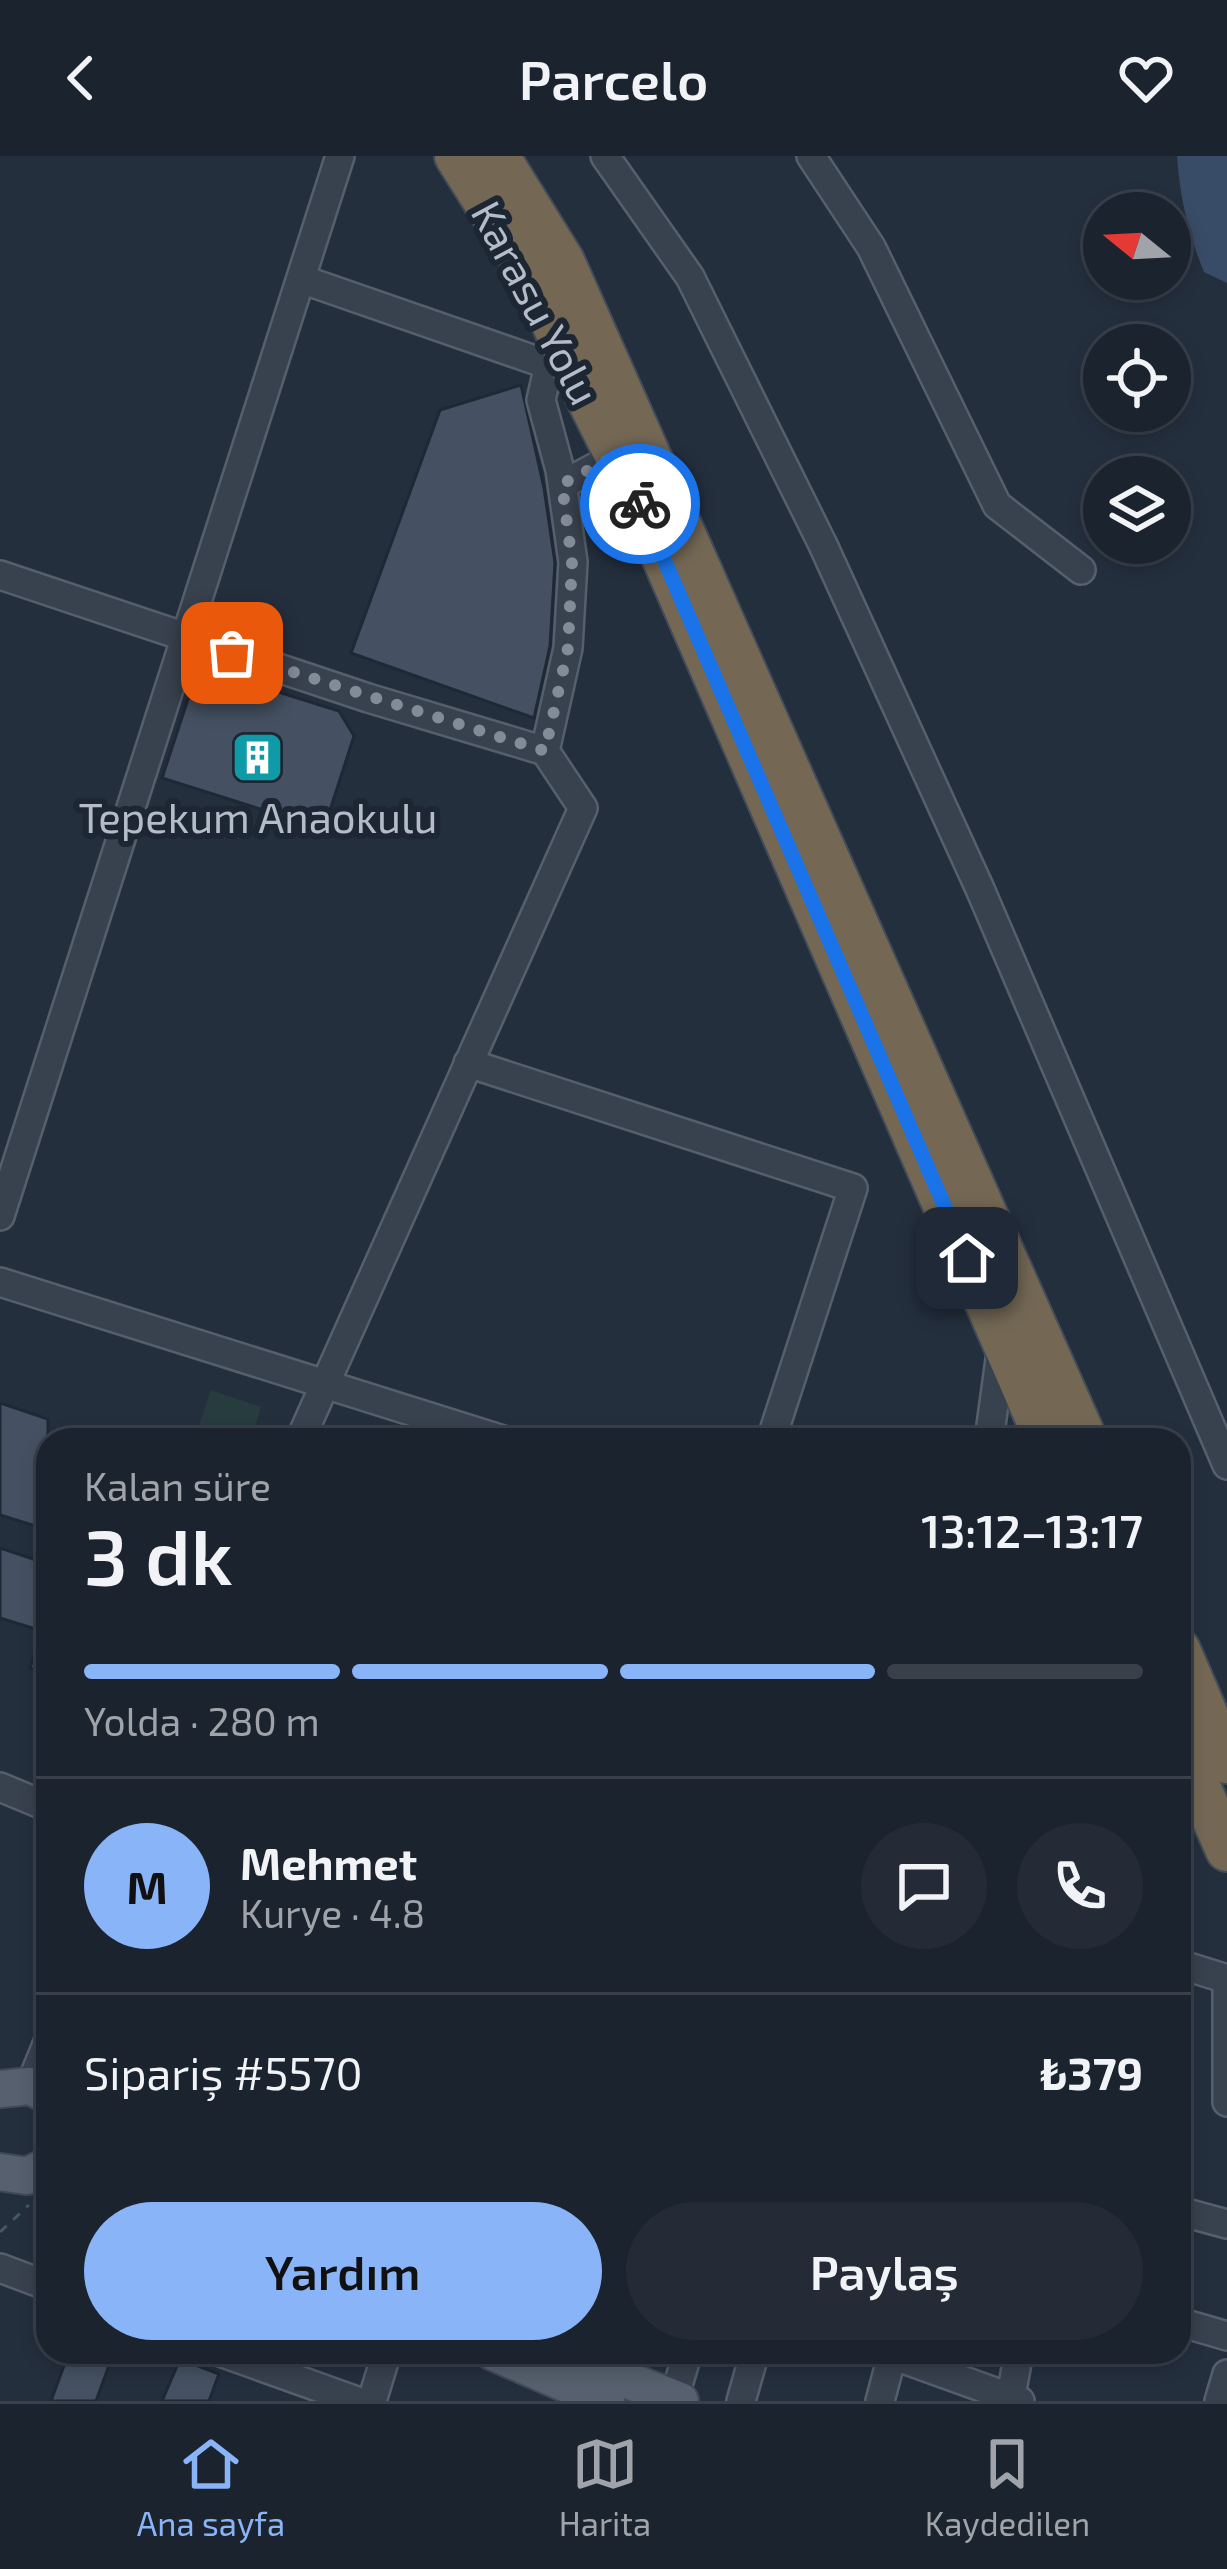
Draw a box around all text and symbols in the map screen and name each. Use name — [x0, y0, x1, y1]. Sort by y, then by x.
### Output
icon: back — [48, 45, 114, 111]
icon: heart — [1113, 45, 1179, 111]
text: Parcelo — [519, 46, 708, 111]
street label: Karasu Yolu — [463, 192, 611, 412]
north arrow — [1083, 192, 1191, 300]
map controls — [1083, 192, 1191, 564]
button: locate — [1083, 324, 1191, 432]
courier — [580, 444, 700, 564]
button: layers — [1083, 456, 1191, 564]
icon: bike — [607, 471, 673, 537]
pin — [181, 602, 283, 704]
icon: bag — [199, 620, 265, 686]
building icon: Tepekum Anaokulu — [230, 729, 286, 785]
place label: Tepekum Anaokulu — [79, 791, 437, 841]
pin — [916, 1207, 1018, 1309]
icon: home — [934, 1225, 1000, 1291]
text: Kalan süre — [84, 1462, 271, 1509]
text: 13:12–13:17 — [921, 1503, 1143, 1557]
text: 3 dk — [84, 1507, 233, 1601]
text: Yolda · 280 m — [84, 1697, 320, 1744]
button: chat — [861, 1823, 987, 1949]
button: phone — [1017, 1823, 1143, 1949]
text: Mehmet — [240, 1835, 417, 1889]
text: M — [126, 1859, 168, 1913]
text: Kurye · 4.8 — [240, 1889, 425, 1936]
text: Sipariş #5570 — [84, 2045, 363, 2099]
text: ₺379 — [1040, 2045, 1143, 2099]
button: Yardım — [84, 2202, 602, 2340]
button: Paylaş — [626, 2202, 1143, 2340]
tab: Ana sayfa — [137, 2431, 285, 2543]
tab: Harita — [559, 2431, 651, 2543]
tab: Kaydedilen — [925, 2431, 1090, 2543]

